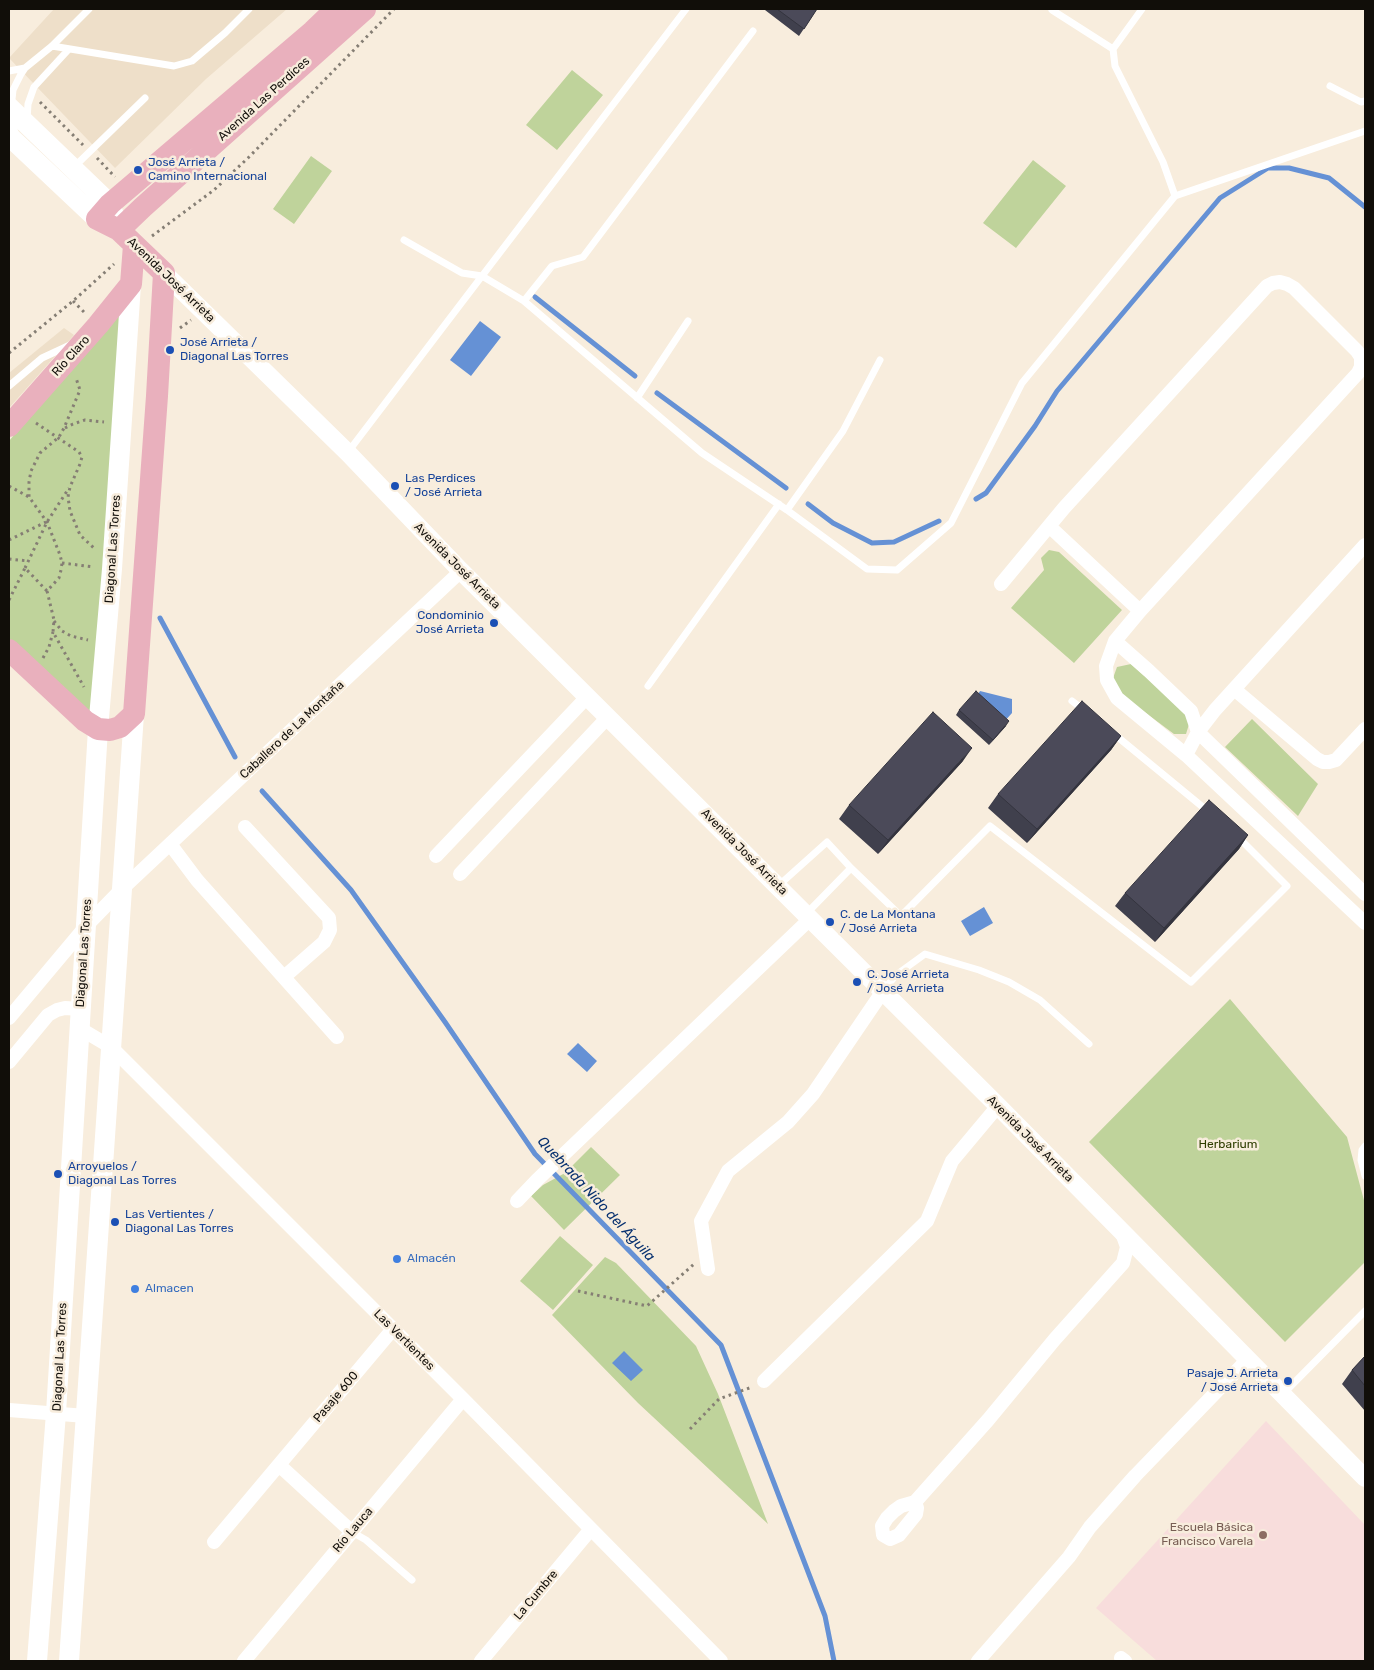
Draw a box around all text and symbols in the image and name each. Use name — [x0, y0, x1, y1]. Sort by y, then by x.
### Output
street label: Avenida Las Perdices — [215, 54, 313, 144]
place label: José Arrieta / Camino Internacional — [148, 156, 267, 184]
marker: José Arrieta / Camino Internacional — [132, 164, 144, 176]
street label: Avenida José Arrieta — [124, 235, 218, 325]
street label: Río Claro — [49, 333, 93, 379]
place label: José Arrieta / Diagonal Las Torres — [180, 336, 289, 364]
marker: José Arrieta / Diagonal Las Torres — [164, 344, 176, 356]
place label: Las Perdices / José Arrieta — [405, 472, 482, 500]
marker: Las Perdices / José Arrieta — [389, 480, 401, 492]
street label: Diagonal Las Torres — [102, 494, 124, 604]
street label: Avenida José Arrieta — [411, 520, 503, 612]
place label: Condominio José Arrieta — [416, 609, 484, 637]
marker: Condominio José Arrieta — [488, 617, 500, 629]
street label: Caballero de La Montaña — [237, 678, 347, 782]
street label: Avenida José Arrieta — [698, 806, 790, 898]
street label: Diagonal Las Torres — [73, 898, 95, 1008]
place label: C. de La Montana / José Arrieta — [840, 908, 936, 936]
marker: C. de La Montana / José Arrieta — [824, 916, 836, 928]
place label: C. José Arrieta / José Arrieta — [867, 968, 949, 996]
marker: C. José Arrieta / José Arrieta — [851, 976, 863, 988]
street label: Avenida José Arrieta — [984, 1093, 1076, 1185]
water label: Quebrada Nido del Águila — [534, 1133, 658, 1265]
park label: Herbarium — [1199, 1138, 1257, 1152]
place label: Arroyuelos / Diagonal Las Torres — [68, 1160, 177, 1188]
marker: Arroyuelos / Diagonal Las Torres — [52, 1168, 64, 1180]
place label: Las Vertientes / Diagonal Las Torres — [125, 1208, 234, 1236]
marker: Las Vertientes / Diagonal Las Torres — [109, 1216, 121, 1228]
place label: Almacén — [407, 1252, 456, 1266]
marker: Almacén — [391, 1253, 403, 1265]
place label: Almacen — [145, 1282, 194, 1296]
marker: Almacen — [129, 1283, 141, 1295]
street label: Diagonal Las Torres — [50, 1302, 70, 1412]
street label: Las Vertientes — [371, 1307, 437, 1373]
place label: Pasaje J. Arrieta / José Arrieta — [1187, 1367, 1278, 1395]
street label: Pasaje 600 — [310, 1369, 362, 1425]
marker: Pasaje J. Arrieta / José Arrieta — [1282, 1375, 1294, 1387]
street label: Río Lauca — [330, 1505, 376, 1555]
place label: Escuela Básica Francisco Varela — [1161, 1521, 1253, 1549]
marker: Escuela Básica Francisco Varela — [1257, 1529, 1269, 1541]
street label: La Cumbre — [511, 1567, 561, 1623]

